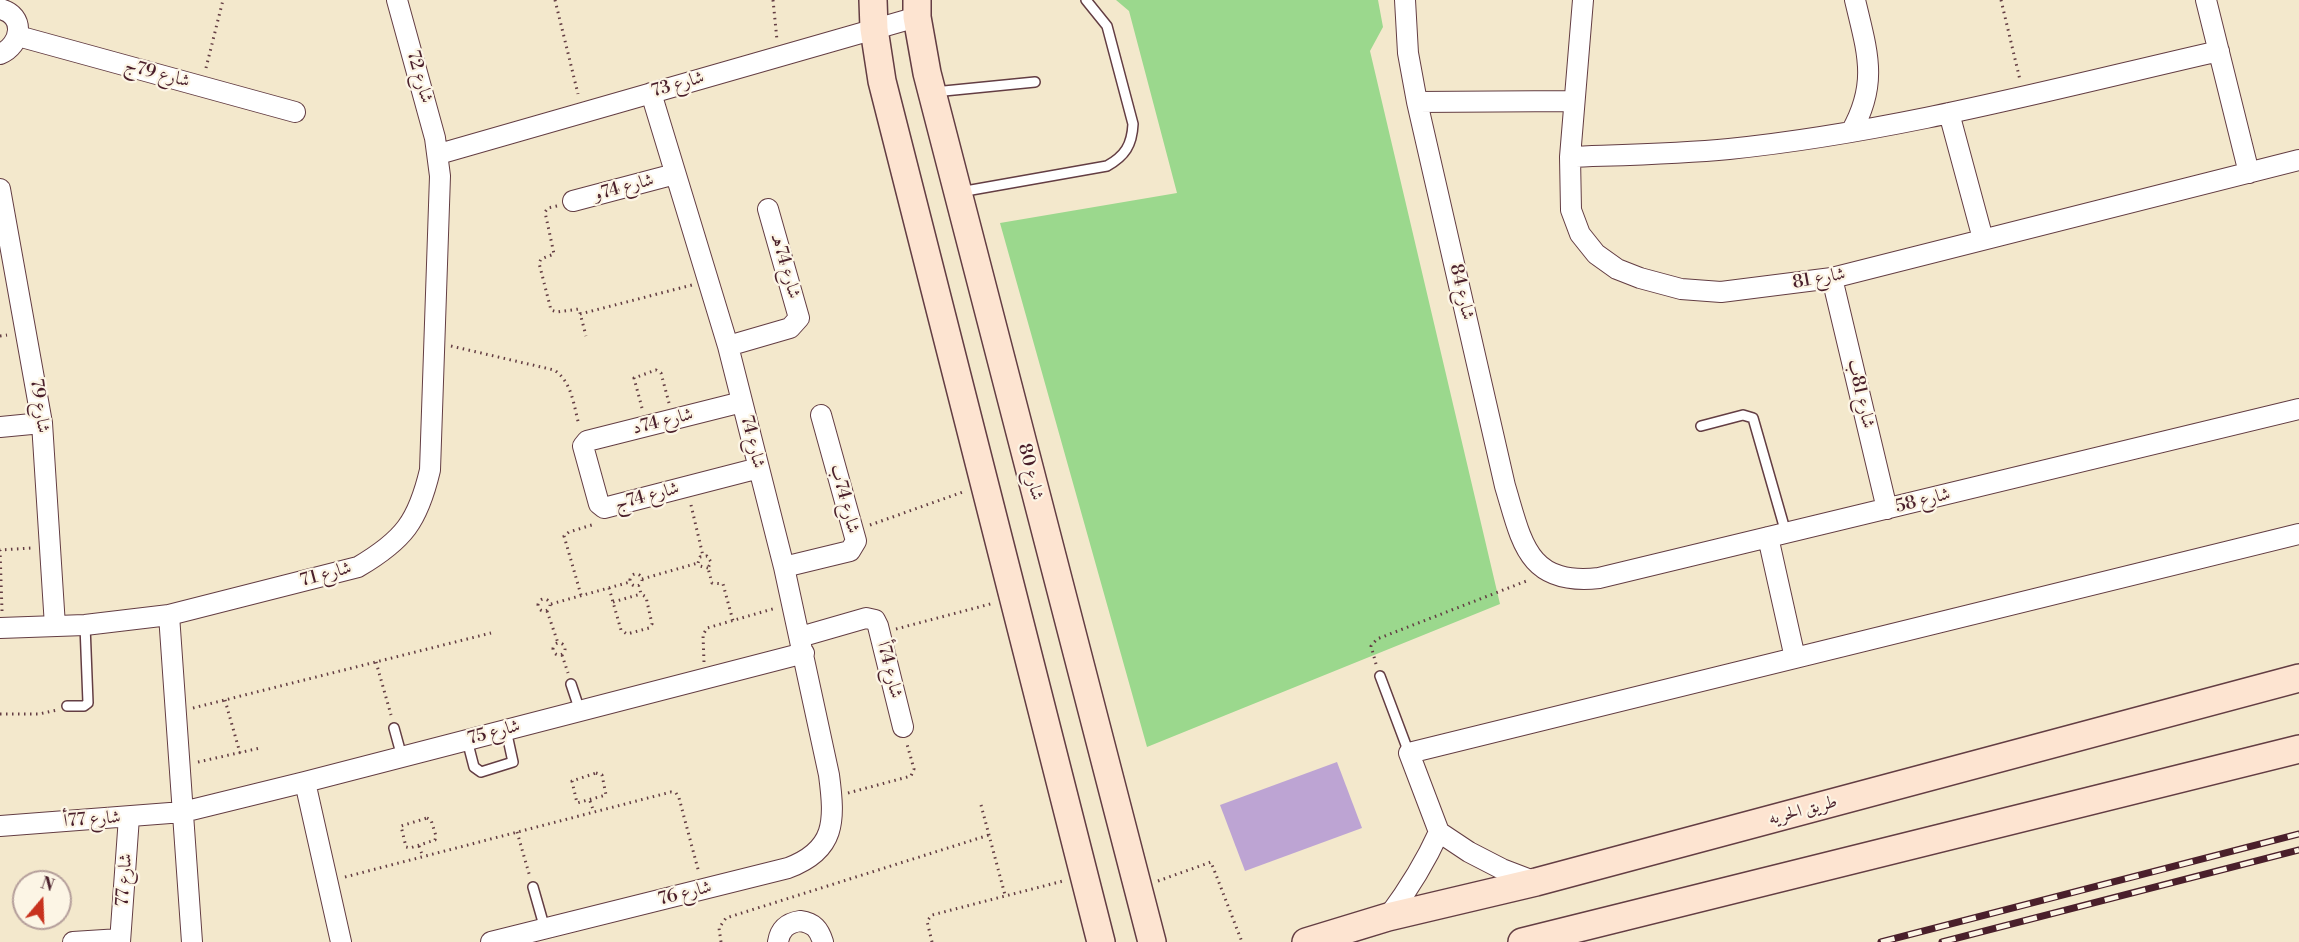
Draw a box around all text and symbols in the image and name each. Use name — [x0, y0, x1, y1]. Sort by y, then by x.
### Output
street label: شارع 72 — [401, 48, 437, 106]
street label: شارع 79ج — [122, 55, 192, 93]
street label: شارع 73 — [649, 67, 707, 103]
street label: شارع 74و — [592, 170, 656, 206]
street label: شارع 74هـ — [766, 233, 804, 301]
street label: شارع 84 — [1444, 262, 1478, 322]
street label: شارع 81 — [1791, 264, 1847, 294]
street label: شارع 81ب — [1842, 357, 1878, 431]
street label: شارع 79 — [25, 377, 53, 435]
street label: شارع 74د — [630, 404, 696, 440]
street label: شارع 74 — [735, 413, 769, 471]
street label: شارع 80 — [1013, 441, 1047, 503]
street label: شارع 74ب — [824, 462, 864, 536]
street label: شارع 74ج — [613, 478, 681, 516]
street label: شارع 58 — [1893, 484, 1953, 518]
street label: شارع 71 — [298, 558, 354, 592]
street label: شارع 74أ — [872, 639, 906, 701]
street label: شارع 75 — [465, 716, 523, 750]
street label: طريق الحريه — [1766, 791, 1840, 831]
street label: شارع 77أ — [63, 807, 121, 833]
street label: شارع 77 — [112, 853, 138, 907]
north arrow — [12, 870, 72, 930]
text: N — [38, 873, 56, 896]
street label: شارع 76 — [656, 877, 714, 911]

